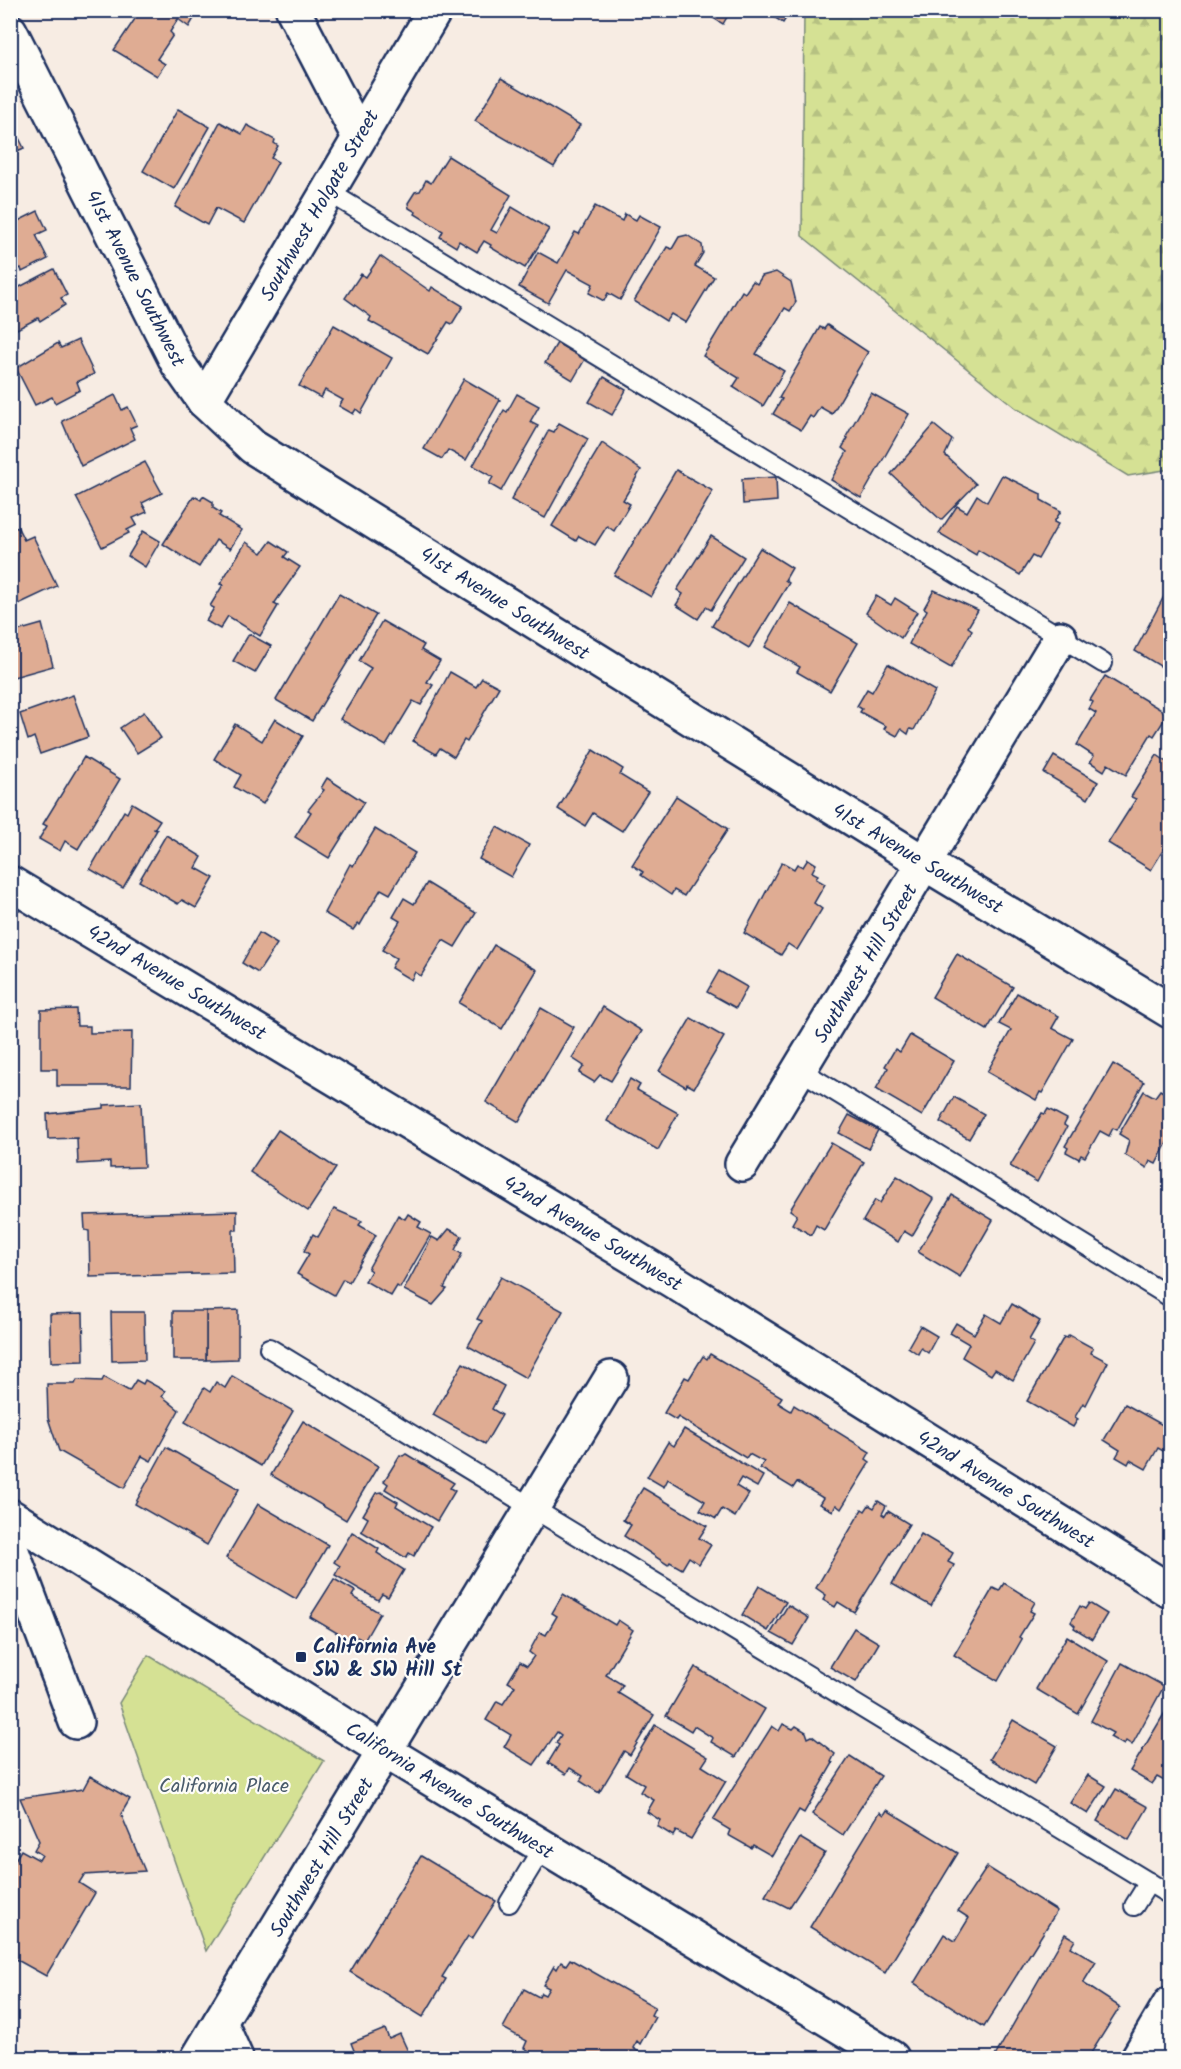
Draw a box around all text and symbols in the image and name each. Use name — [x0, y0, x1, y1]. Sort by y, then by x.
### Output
street label: Southwest Holgate Street — [253, 104, 389, 308]
street label: 41st Avenue Southwest — [76, 185, 193, 373]
street label: 41st Avenue Southwest — [413, 539, 595, 670]
street label: 41st Avenue Southwest — [825, 796, 1009, 924]
street label: Southwest Hill Street — [806, 878, 927, 1050]
street label: 42nd Avenue Southwest — [80, 917, 272, 1050]
street label: 42nd Avenue Southwest — [496, 1168, 688, 1301]
street label: 42nd Avenue Southwest — [910, 1423, 1100, 1559]
place label: California Ave SW & SW Hill St — [313, 1632, 463, 1687]
marker: California Ave SW & SW Hill St — [294, 1650, 308, 1664]
street label: California Avenue Southwest — [339, 1714, 560, 1869]
park label: California Place — [159, 1771, 289, 1803]
street label: Southwest Hill Street — [262, 1772, 383, 1944]

